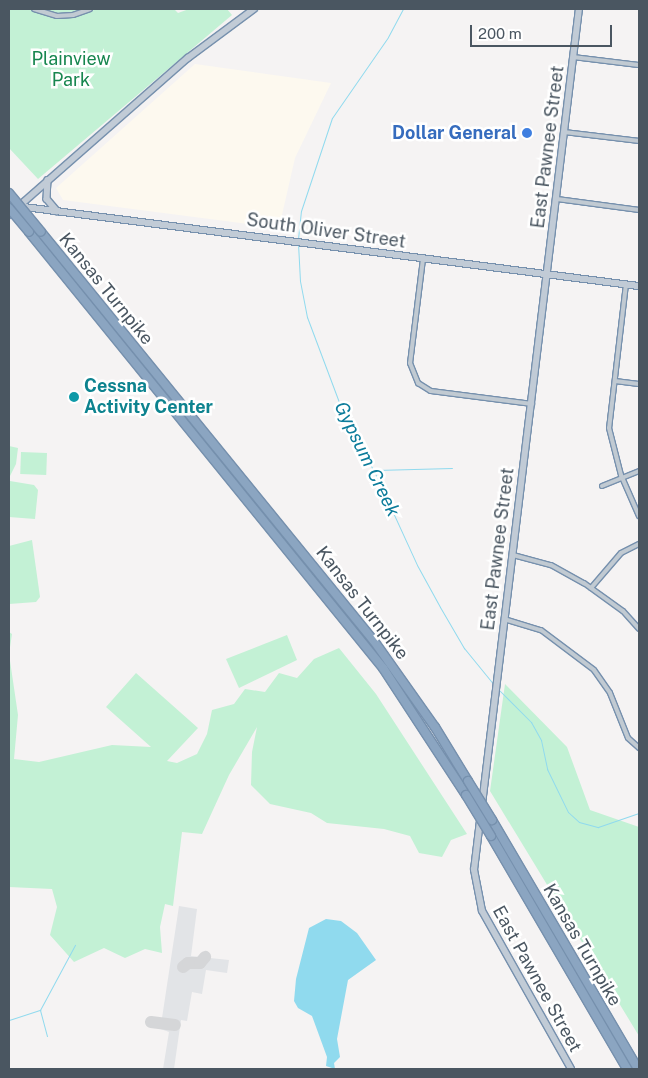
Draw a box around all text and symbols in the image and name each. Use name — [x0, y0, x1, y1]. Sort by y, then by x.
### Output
scale bar — [473, 15, 616, 47]
text: 200 m — [478, 25, 522, 42]
park label: Plainview Park — [31, 49, 111, 92]
street label: East Pawnee Street — [527, 64, 569, 230]
place label: Dollar General — [392, 122, 517, 144]
marker: Dollar General — [521, 127, 533, 139]
street label: South Oliver Street — [245, 209, 407, 253]
street label: Kansas Turnpike — [54, 229, 158, 349]
place label: Cessna Activity Center — [84, 376, 213, 418]
marker: Cessna Activity Center — [68, 391, 80, 403]
water label: Gypsum Creek — [329, 398, 405, 520]
street label: East Pawnee Street — [477, 466, 519, 632]
street label: Kansas Turnpike — [311, 542, 413, 664]
street label: Kansas Turnpike — [538, 880, 626, 1010]
street label: East Pawnee Street — [488, 902, 586, 1056]

